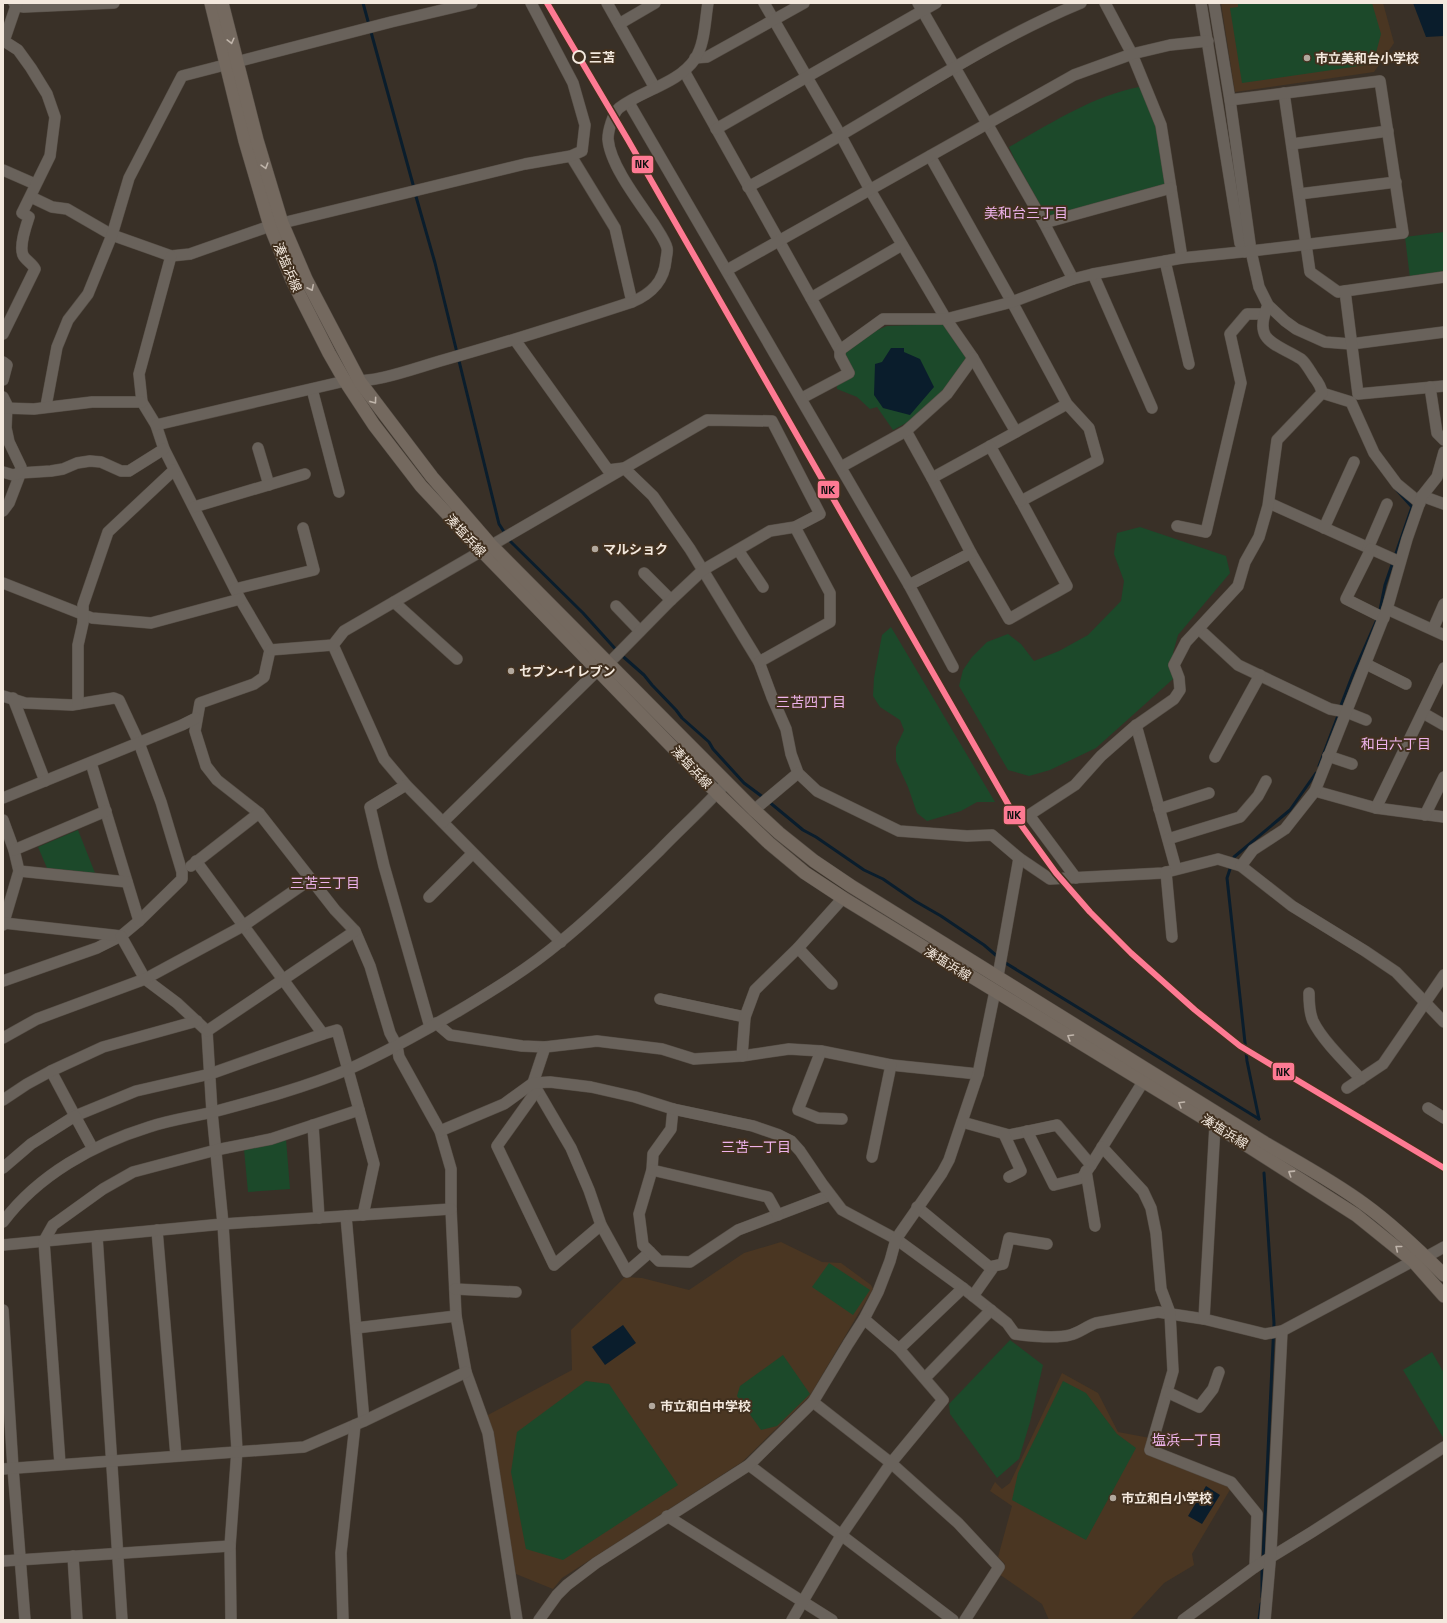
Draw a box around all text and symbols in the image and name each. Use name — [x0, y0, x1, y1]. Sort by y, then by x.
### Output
one-way arrow — [226, 37, 235, 44]
place label: 三苫 — [589, 49, 615, 66]
marker: 三苫 — [572, 50, 586, 64]
place label: 市立美和台小学校 — [1315, 50, 1419, 67]
marker: 市立美和台小学校 — [1302, 53, 1312, 63]
line badge: NK — [631, 155, 654, 174]
text: NK — [635, 157, 649, 171]
one-way arrow — [260, 163, 269, 170]
district label: 美和台三丁目 — [984, 204, 1068, 222]
street label: 湊塩浜線 — [270, 240, 306, 294]
one-way arrow — [306, 283, 313, 291]
one-way arrow — [369, 397, 377, 404]
line badge: NK — [817, 480, 840, 499]
text: NK — [821, 483, 835, 497]
street label: 湊塩浜線 — [442, 511, 490, 560]
place label: マルショク — [603, 541, 668, 558]
marker: マルショク — [590, 544, 600, 554]
place label: セブン-イレブン — [519, 663, 616, 680]
marker: セブン-イレブン — [506, 666, 516, 676]
district label: 三苫四丁目 — [776, 693, 846, 711]
district label: 和白六丁目 — [1361, 735, 1431, 753]
street label: 湊塩浜線 — [668, 743, 716, 792]
line badge: NK — [1003, 805, 1026, 825]
text: NK — [1007, 808, 1021, 822]
district label: 三苫三丁目 — [290, 874, 360, 892]
street label: 湊塩浜線 — [921, 942, 974, 984]
one-way arrow — [1067, 1034, 1074, 1041]
line badge: NK — [1272, 1062, 1295, 1081]
text: NK — [1276, 1065, 1290, 1079]
one-way arrow — [1178, 1102, 1185, 1109]
street label: 湊塩浜線 — [1198, 1110, 1251, 1152]
district label: 三苫一丁目 — [721, 1138, 791, 1156]
one-way arrow — [1288, 1170, 1295, 1178]
one-way arrow — [1395, 1245, 1402, 1252]
place label: 市立和白中学校 — [660, 1398, 751, 1415]
marker: 市立和白中学校 — [647, 1401, 657, 1411]
district label: 塩浜一丁目 — [1152, 1431, 1222, 1449]
place label: 市立和白小学校 — [1121, 1490, 1212, 1507]
marker: 市立和白小学校 — [1108, 1493, 1118, 1503]

